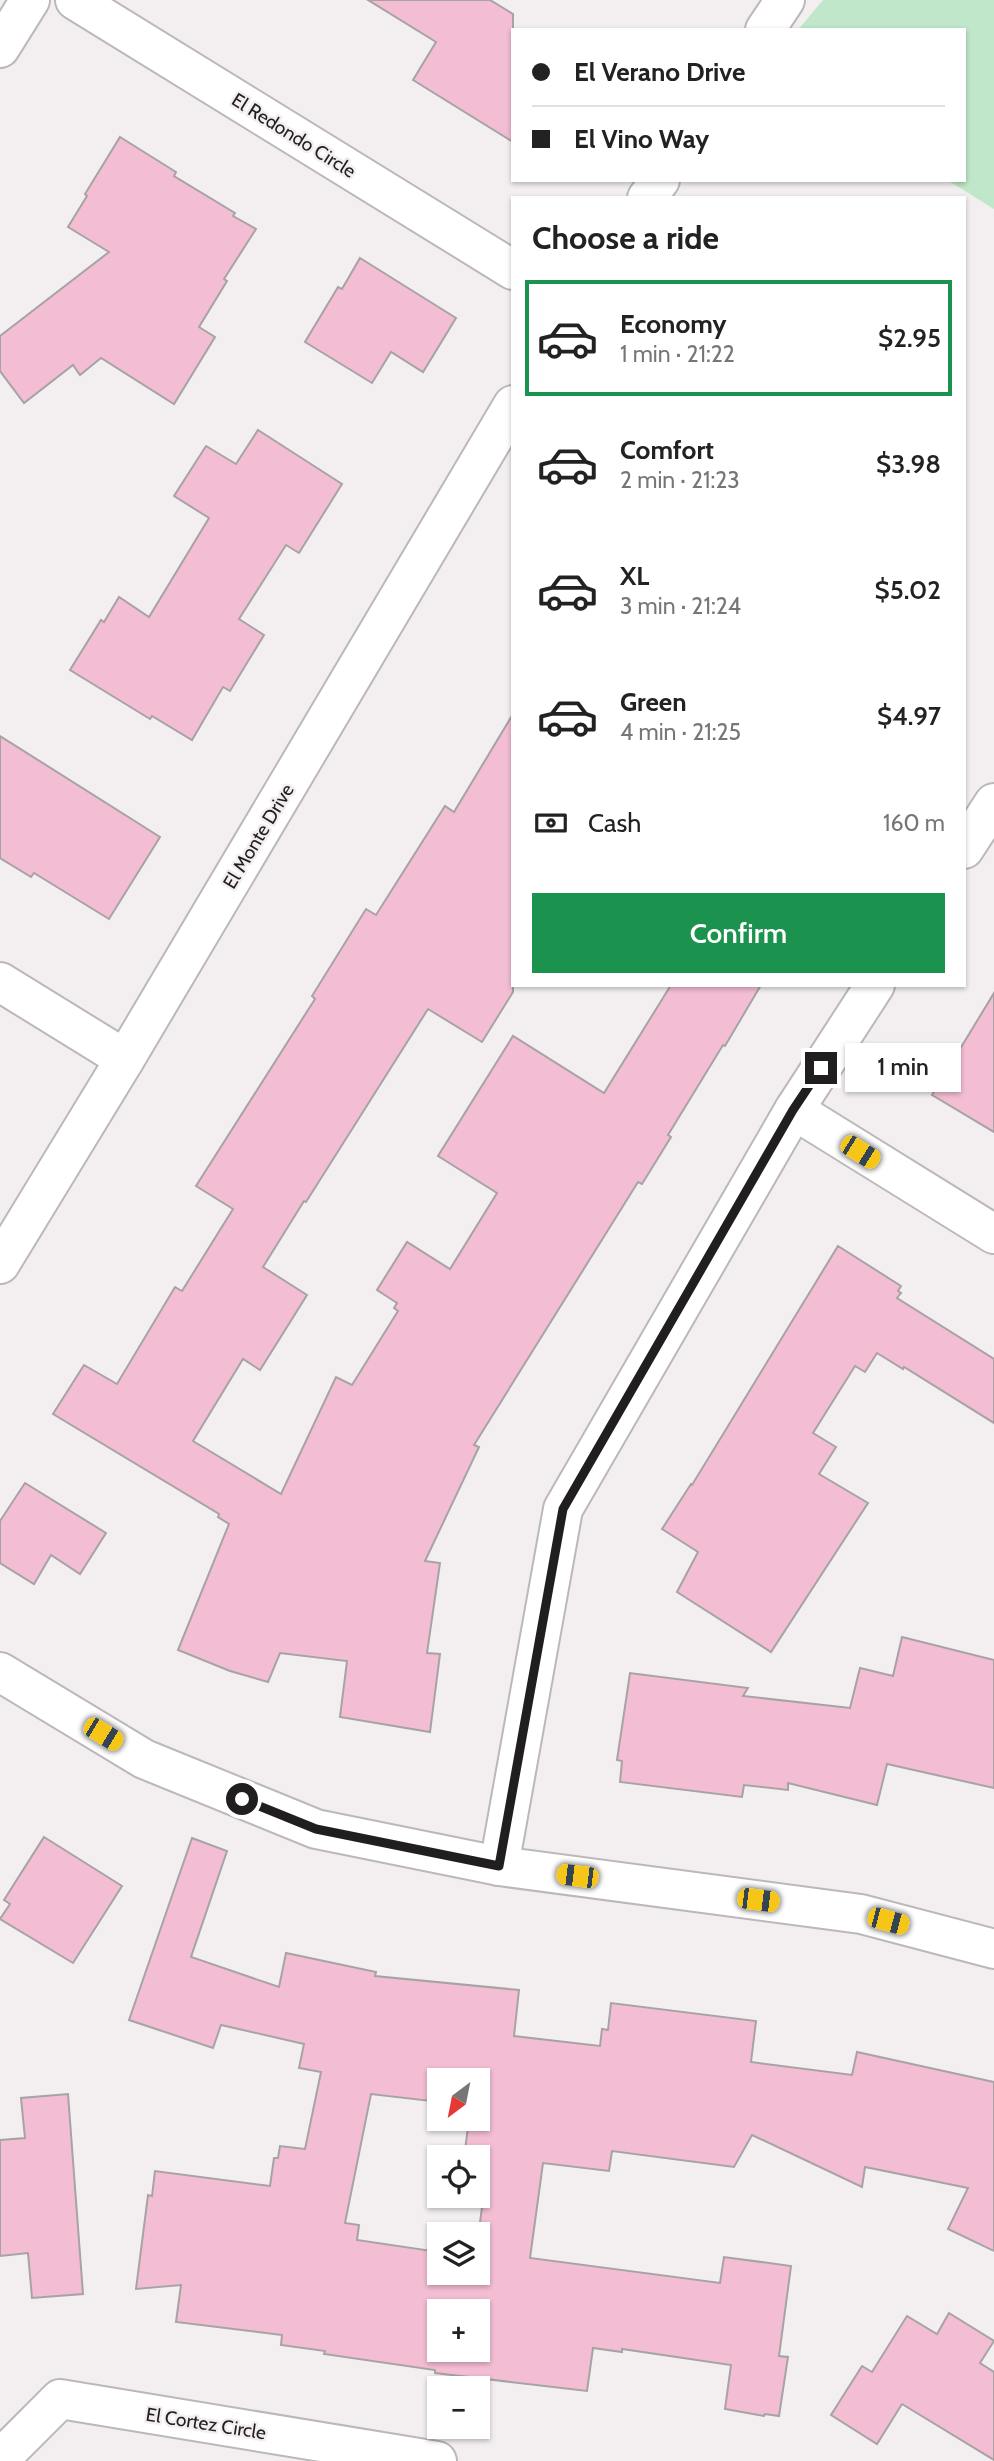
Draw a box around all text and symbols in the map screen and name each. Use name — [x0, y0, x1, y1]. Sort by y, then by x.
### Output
text: El Verano Drive — [574, 56, 745, 88]
street label: El Redondo Circle — [228, 88, 360, 183]
text: El Vino Way — [574, 123, 709, 155]
text: Choose a ride — [532, 218, 719, 257]
icon: car — [536, 307, 599, 370]
text: Economy — [620, 308, 726, 340]
text: $2.95 — [878, 322, 941, 354]
text: 1 min · 21:22 — [620, 340, 735, 368]
icon: car — [536, 433, 599, 496]
text: Comfort — [620, 434, 714, 466]
text: $3.98 — [876, 448, 941, 480]
text: 2 min · 21:23 — [620, 466, 740, 494]
icon: car — [536, 559, 599, 622]
text: XL — [620, 560, 649, 592]
text: $5.02 — [875, 574, 941, 606]
text: 3 min · 21:24 — [620, 592, 741, 620]
icon: car — [536, 685, 599, 748]
text: Green — [620, 686, 687, 718]
text: $4.97 — [877, 700, 941, 732]
text: 4 min · 21:25 — [620, 718, 741, 746]
street label: El Monte Drive — [218, 779, 299, 893]
icon: cash — [532, 804, 570, 842]
text: Cash — [588, 807, 641, 839]
text: 160 m — [883, 809, 945, 837]
button: Confirm — [532, 893, 945, 973]
callout: 1 min — [846, 1044, 961, 1092]
route end — [805, 1052, 837, 1084]
text: 1 min — [877, 1053, 929, 1081]
car — [837, 1132, 884, 1172]
car — [80, 1714, 127, 1754]
route start — [226, 1783, 258, 1815]
car — [555, 1863, 600, 1889]
car — [736, 1887, 781, 1913]
car — [865, 1905, 912, 1937]
north arrow — [427, 2068, 490, 2132]
map controls — [427, 2068, 490, 2439]
button: locate — [427, 2145, 490, 2208]
button: layers — [427, 2222, 490, 2285]
button: + — [427, 2299, 490, 2362]
button: − — [427, 2376, 490, 2439]
street label: El Cortez Circle — [144, 2403, 268, 2444]

